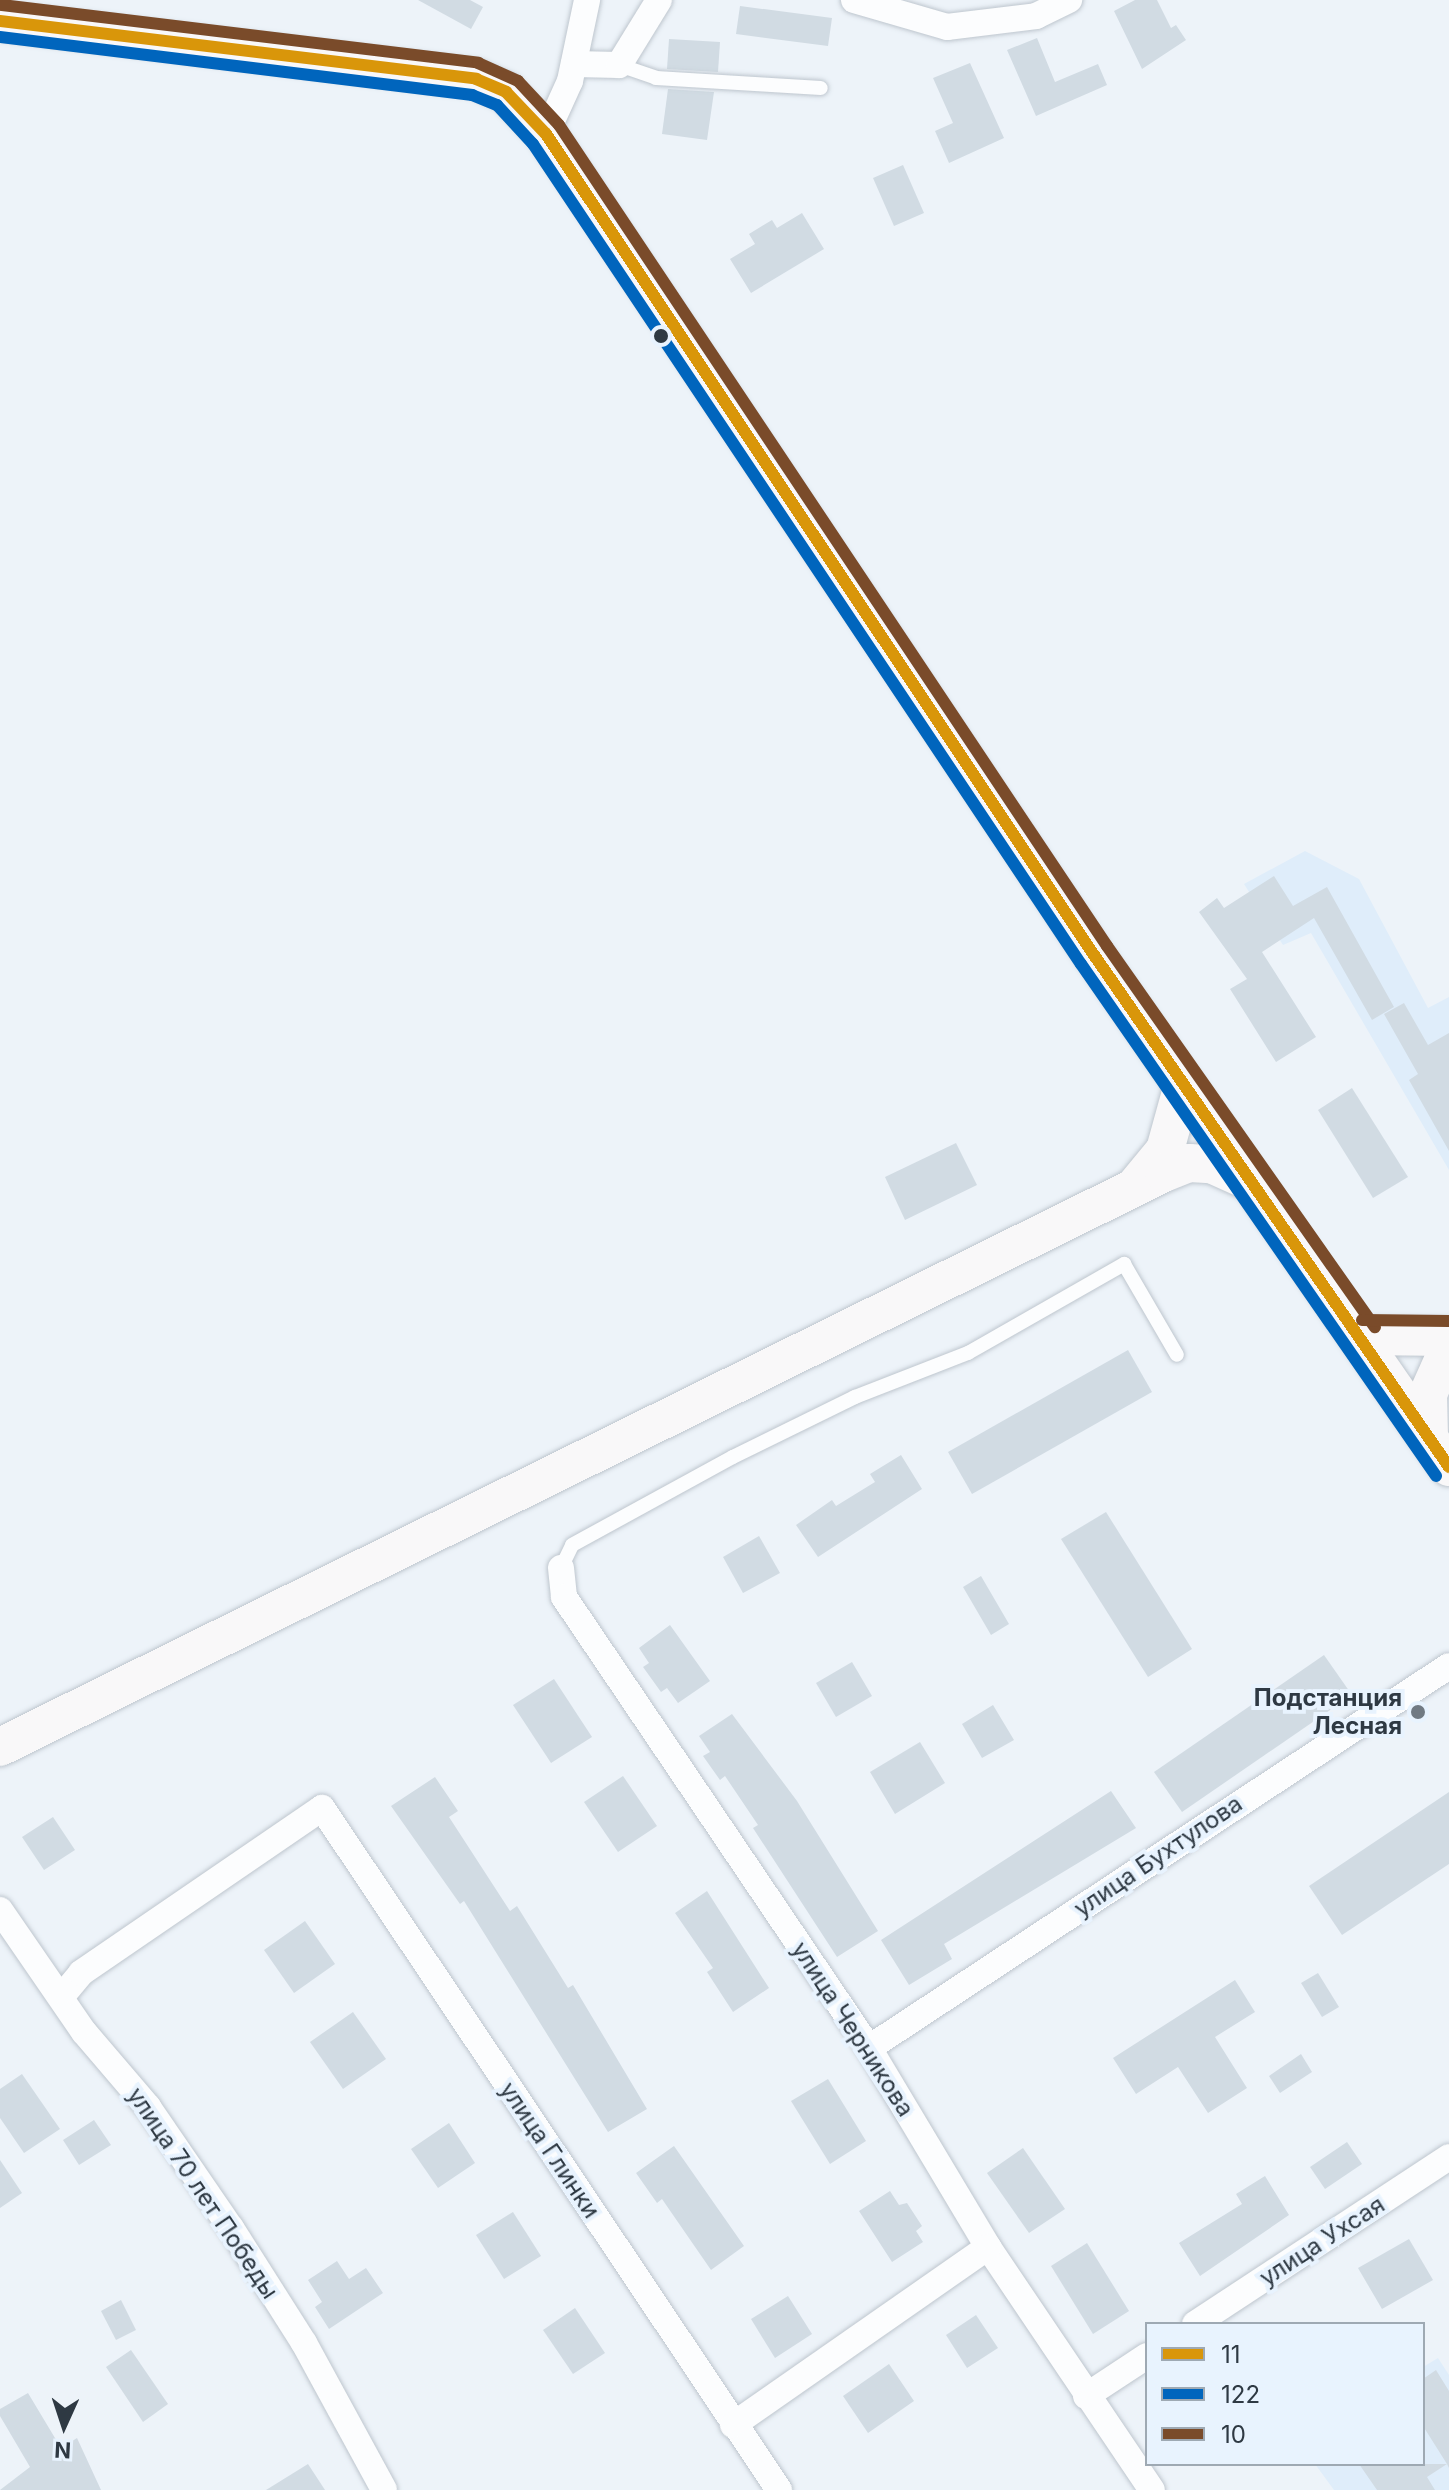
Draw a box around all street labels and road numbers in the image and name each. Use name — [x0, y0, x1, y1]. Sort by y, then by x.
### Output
street label: улица Бухтулова — [1068, 1789, 1248, 1923]
street label: улица Черникова — [786, 1936, 920, 2122]
street label: улица Глинки — [494, 2076, 606, 2224]
street label: улица 70 лет Победы — [121, 2082, 285, 2304]
street label: улица Ухсая — [1254, 2190, 1390, 2292]

